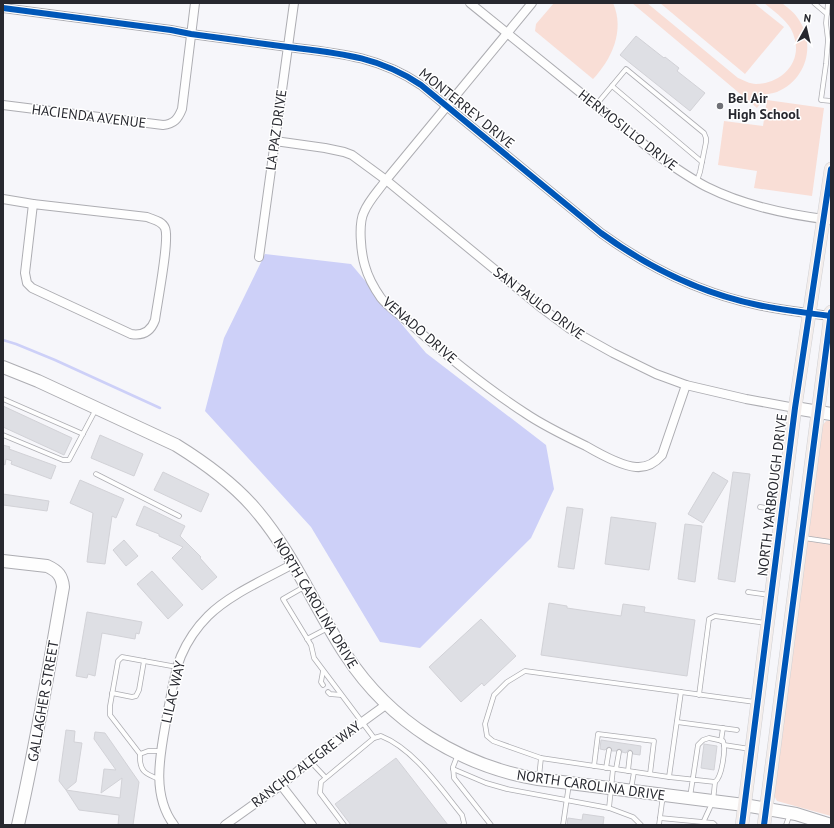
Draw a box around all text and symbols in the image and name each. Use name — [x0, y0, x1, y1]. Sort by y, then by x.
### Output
north arrow — [786, 8, 826, 48]
text: N — [803, 11, 812, 26]
street label: MONTERREY DRIVE — [416, 64, 518, 152]
street label: HERMOSILLO DRIVE — [575, 86, 681, 174]
street label: LA PAZ DRIVE — [261, 88, 291, 172]
place label: Bel Air High School — [728, 89, 801, 123]
street label: HACIENDA AVENUE — [31, 100, 147, 132]
marker: Bel Air High School — [715, 101, 725, 111]
street label: SAN PAULO DRIVE — [490, 263, 588, 343]
street label: VENADO DRIVE — [378, 292, 461, 367]
street label: NORTH YARBROUGH DRIVE — [753, 413, 791, 577]
street label: NORTH CAROLINA DRIVE — [270, 534, 362, 672]
street label: GALLAGHER STREET — [23, 639, 63, 763]
street label: LILAC WAY — [157, 659, 189, 725]
street label: RANCHO ALEGRE WAY — [248, 717, 365, 811]
street label: NORTH CAROLINA DRIVE — [516, 766, 666, 804]

